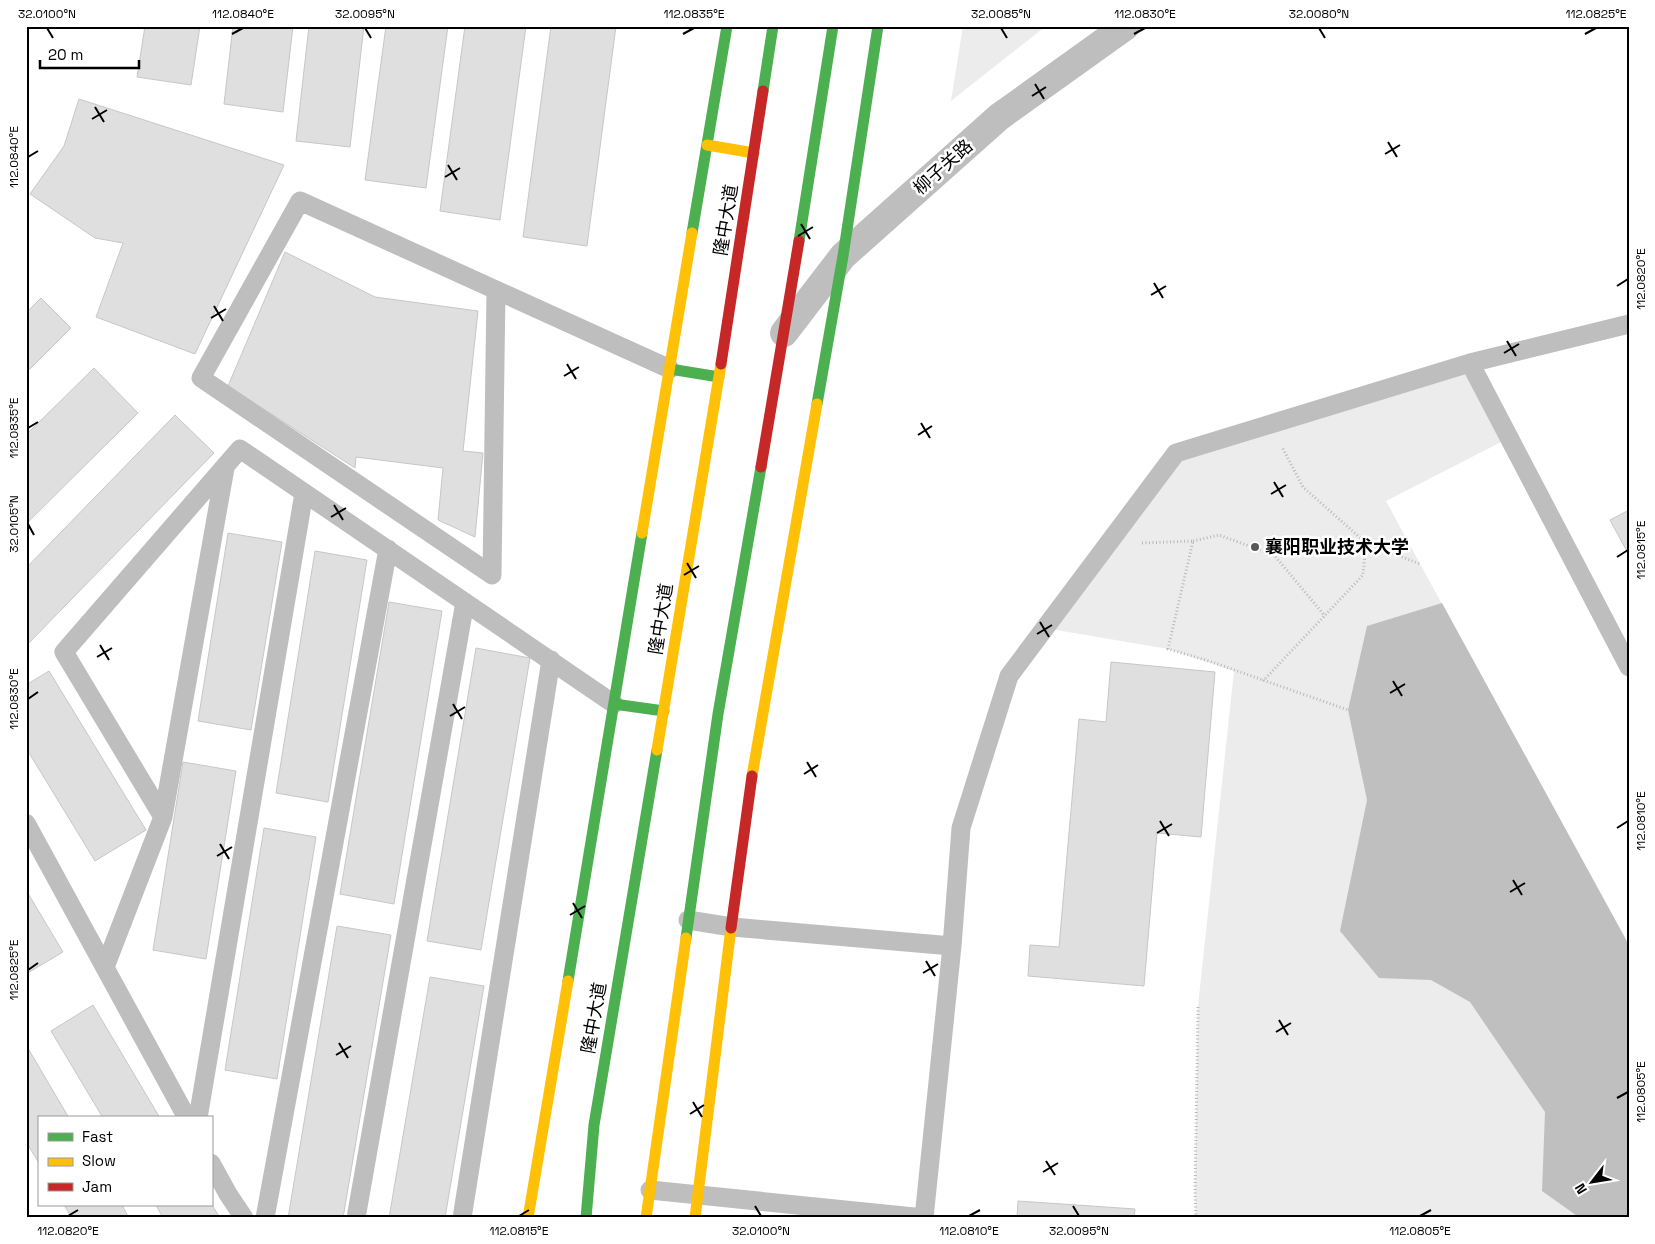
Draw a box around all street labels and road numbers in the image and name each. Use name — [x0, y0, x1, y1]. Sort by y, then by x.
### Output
street label: 柳子关路 — [908, 134, 977, 199]
street label: 隆中大道 — [709, 183, 742, 257]
street label: 隆中大道 — [644, 582, 677, 656]
street label: 隆中大道 — [576, 980, 611, 1055]

